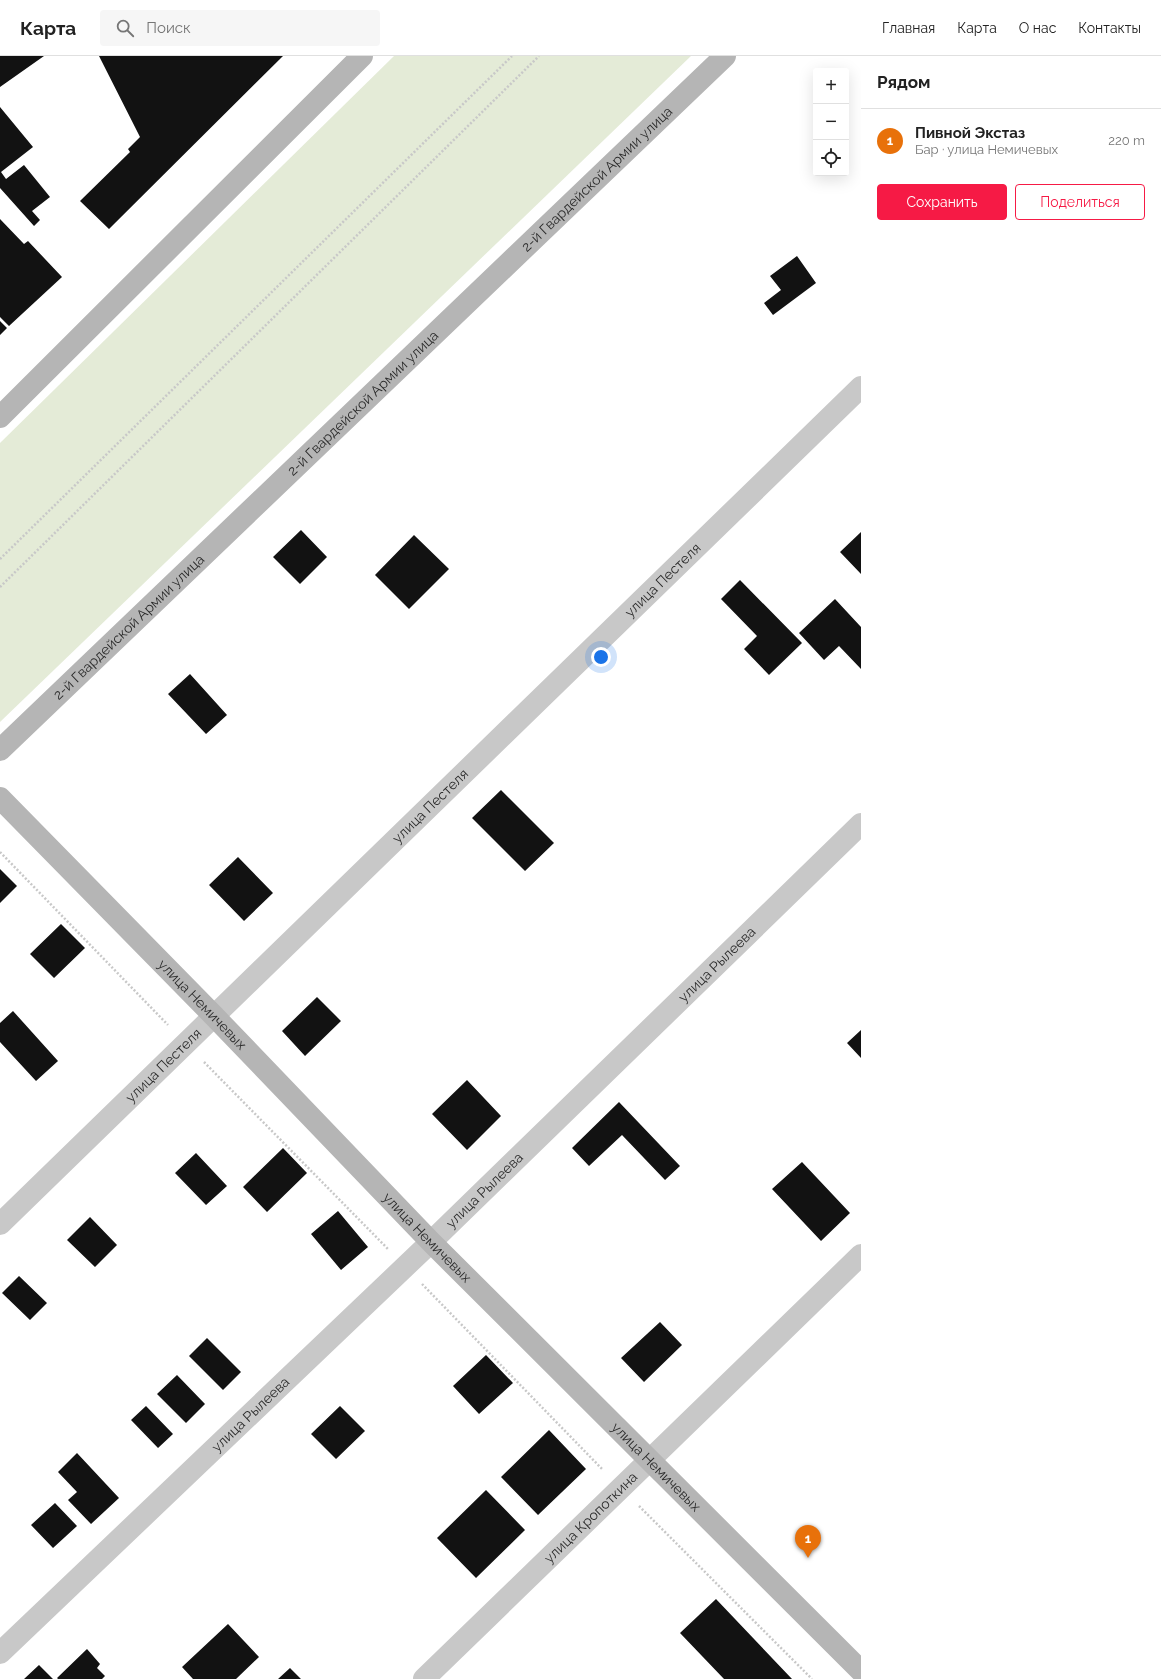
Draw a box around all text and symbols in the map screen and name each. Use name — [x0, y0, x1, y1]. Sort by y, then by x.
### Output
search box — [100, 10, 380, 46]
text: Карта — [20, 17, 76, 39]
icon: search — [114, 17, 136, 39]
text: Поиск — [146, 19, 191, 37]
text: Главная — [882, 20, 935, 36]
text: Карта — [957, 20, 997, 36]
text: О нас — [1019, 20, 1056, 36]
text: Контакты — [1078, 20, 1141, 36]
map controls — [813, 68, 849, 176]
button: + — [813, 68, 849, 104]
text: Рядом — [877, 72, 930, 92]
street label: 2-й Гвардейской Армии улица — [518, 103, 675, 255]
button: − — [813, 104, 849, 140]
text: Пивной Экстаз — [915, 124, 1025, 142]
text: 1 — [887, 133, 893, 148]
text: 220 m — [1108, 133, 1145, 148]
button: locate — [813, 140, 849, 176]
text: Бар · улица Немичевых — [915, 142, 1058, 157]
button: Сохранить — [877, 184, 1007, 220]
button: Поделиться — [1015, 184, 1145, 220]
street label: 2-й Гвардейской Армии улица — [284, 327, 441, 479]
street label: улица Пестеля — [621, 540, 704, 620]
street label: 2-й Гвардейской Армии улица — [50, 551, 207, 703]
your location — [591, 647, 611, 667]
street label: улица Пестеля — [389, 765, 471, 846]
street label: улица Рылеева — [675, 923, 758, 1005]
street label: улица Немичевых — [155, 956, 250, 1053]
street label: улица Пестеля — [122, 1025, 205, 1105]
street label: улица Рылеева — [443, 1149, 526, 1231]
street label: улица Немичевых — [380, 1189, 475, 1286]
street label: улица Рылеева — [208, 1374, 292, 1455]
street label: улица Немичевых — [608, 1419, 704, 1515]
street label: улица Кропоткина — [541, 1469, 640, 1566]
pin: 1 — [795, 1525, 821, 1558]

